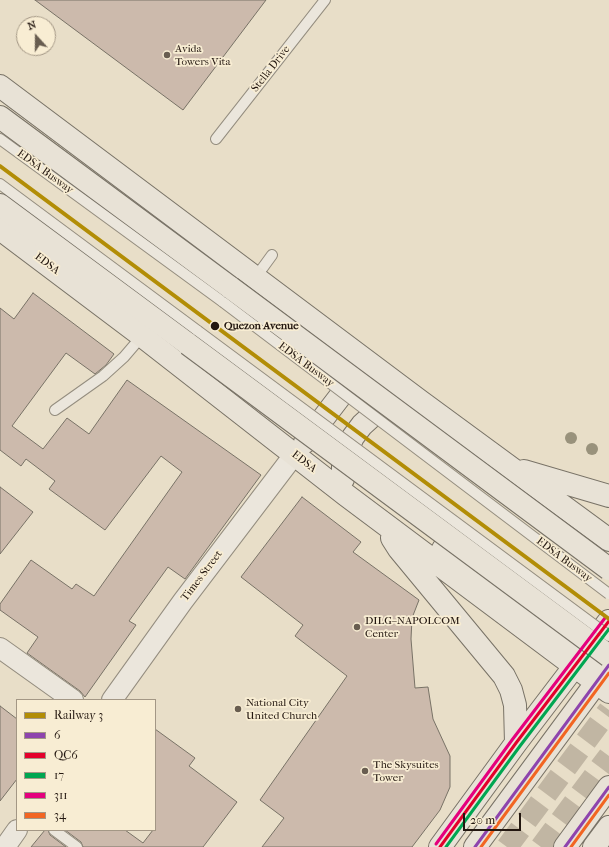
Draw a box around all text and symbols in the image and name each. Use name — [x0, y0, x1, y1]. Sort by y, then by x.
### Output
north arrow — [16, 16, 56, 56]
text: N — [26, 18, 38, 33]
place label: Avida Towers Vita — [175, 42, 231, 68]
street label: Stella Drive — [249, 43, 293, 95]
marker: Avida Towers Vita — [162, 50, 172, 60]
street label: EDSA Busway — [14, 147, 76, 197]
street label: EDSA — [32, 250, 62, 278]
place label: Quezon Avenue — [224, 319, 299, 333]
marker: Quezon Avenue — [209, 320, 221, 332]
street label: EDSA Busway — [275, 340, 337, 390]
street label: EDSA — [289, 448, 319, 476]
street label: EDSA Busway — [533, 535, 595, 585]
street label: Times Street — [179, 548, 225, 604]
place label: DILG–NAPOLCOM Center — [365, 614, 460, 640]
marker: DILG–NAPOLCOM Center — [352, 622, 362, 632]
place label: National City United Church — [246, 696, 317, 722]
legend — [16, 699, 156, 831]
marker: National City United Church — [233, 704, 243, 714]
text: Railway 3 — [54, 708, 103, 722]
text: 6 — [54, 728, 61, 742]
text: QC6 — [54, 748, 78, 762]
place label: The Skysuites Tower — [373, 758, 439, 784]
marker: The Skysuites Tower — [360, 766, 370, 776]
text: 17 — [54, 768, 64, 782]
text: 311 — [54, 788, 68, 802]
scale bar — [465, 805, 523, 831]
text: 34 — [54, 808, 66, 822]
text: 20 m — [470, 813, 495, 827]

